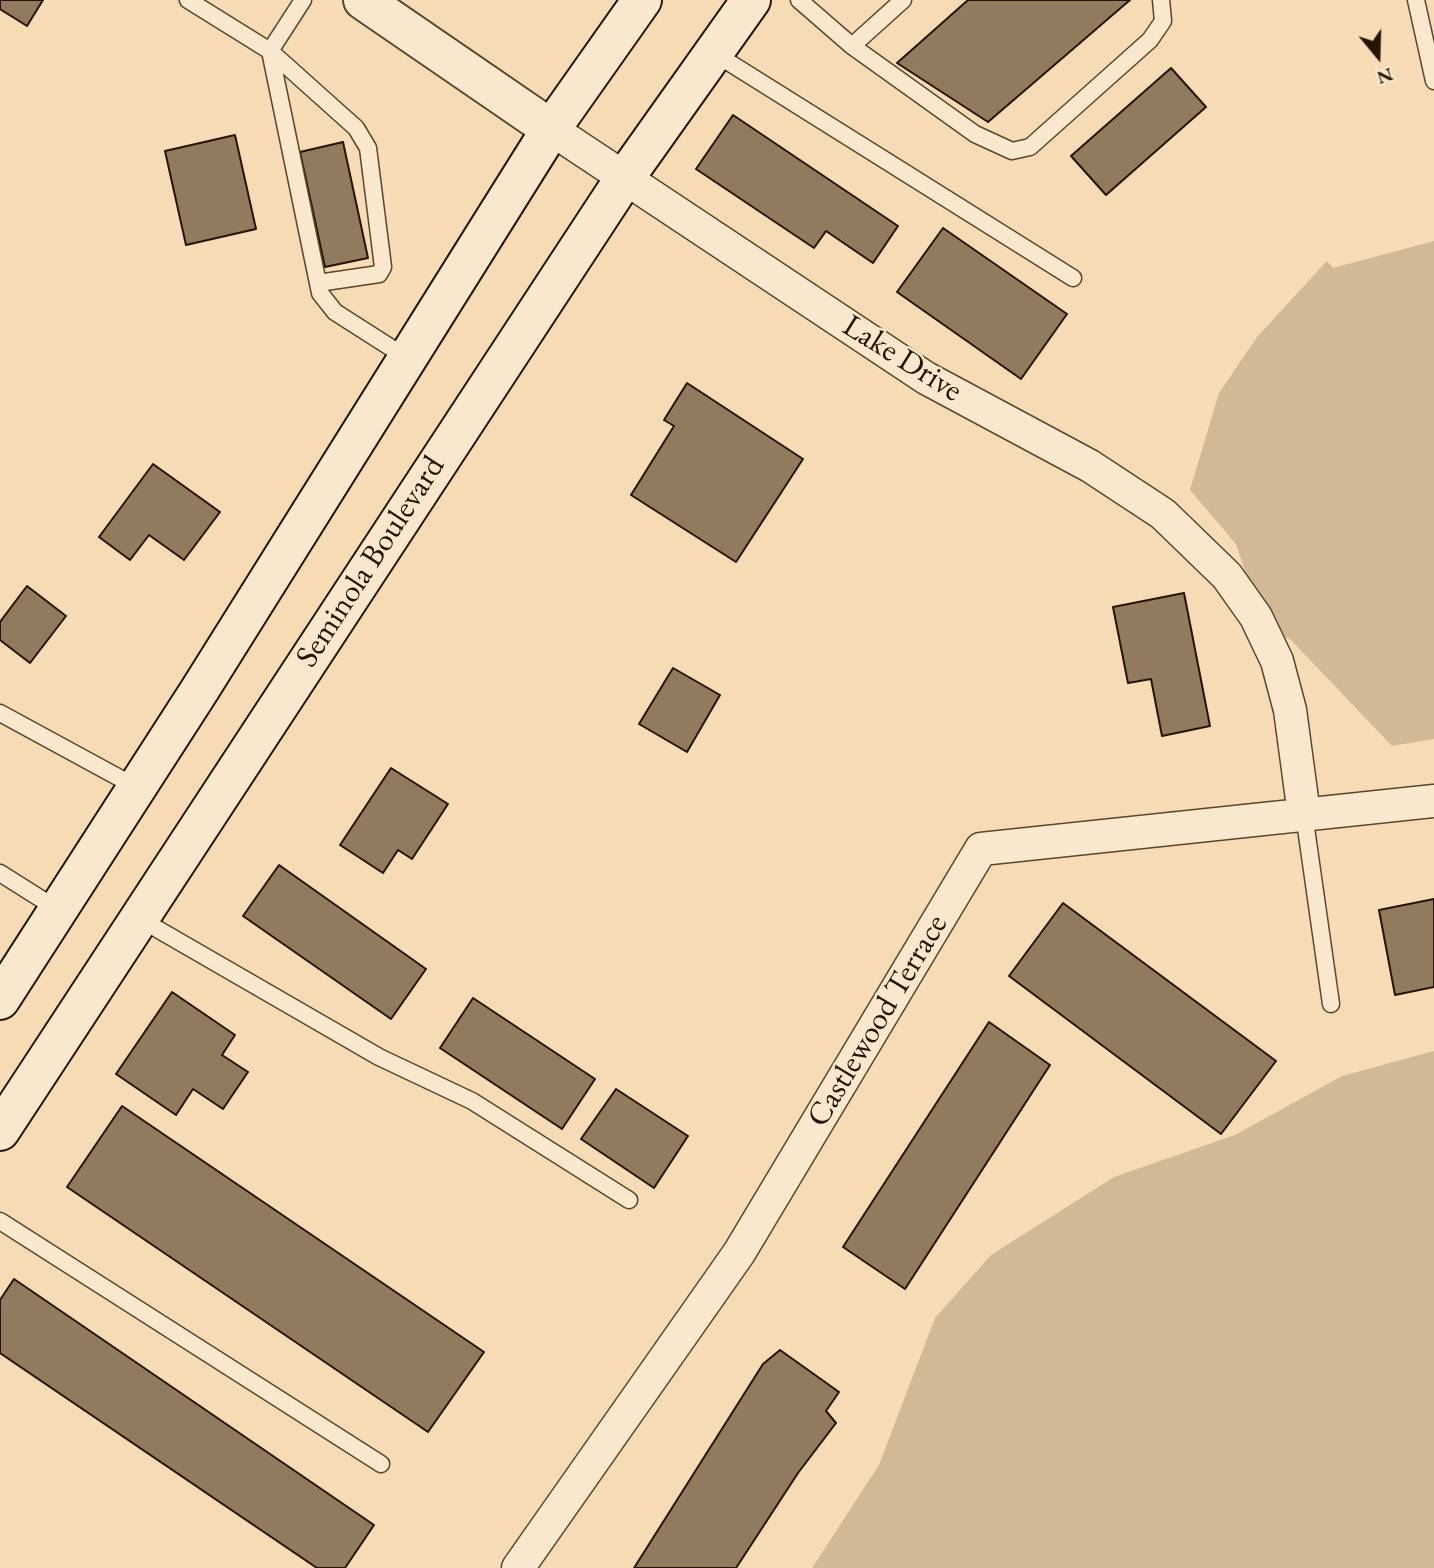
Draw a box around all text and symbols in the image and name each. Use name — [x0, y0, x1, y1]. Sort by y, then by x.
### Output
north arrow — [1343, 21, 1413, 91]
text: N — [1374, 62, 1396, 91]
street label: Lake Drive — [835, 307, 969, 411]
street label: Seminola Boulevard — [288, 449, 454, 675]
street label: Castlewood Terrace — [799, 908, 957, 1134]

